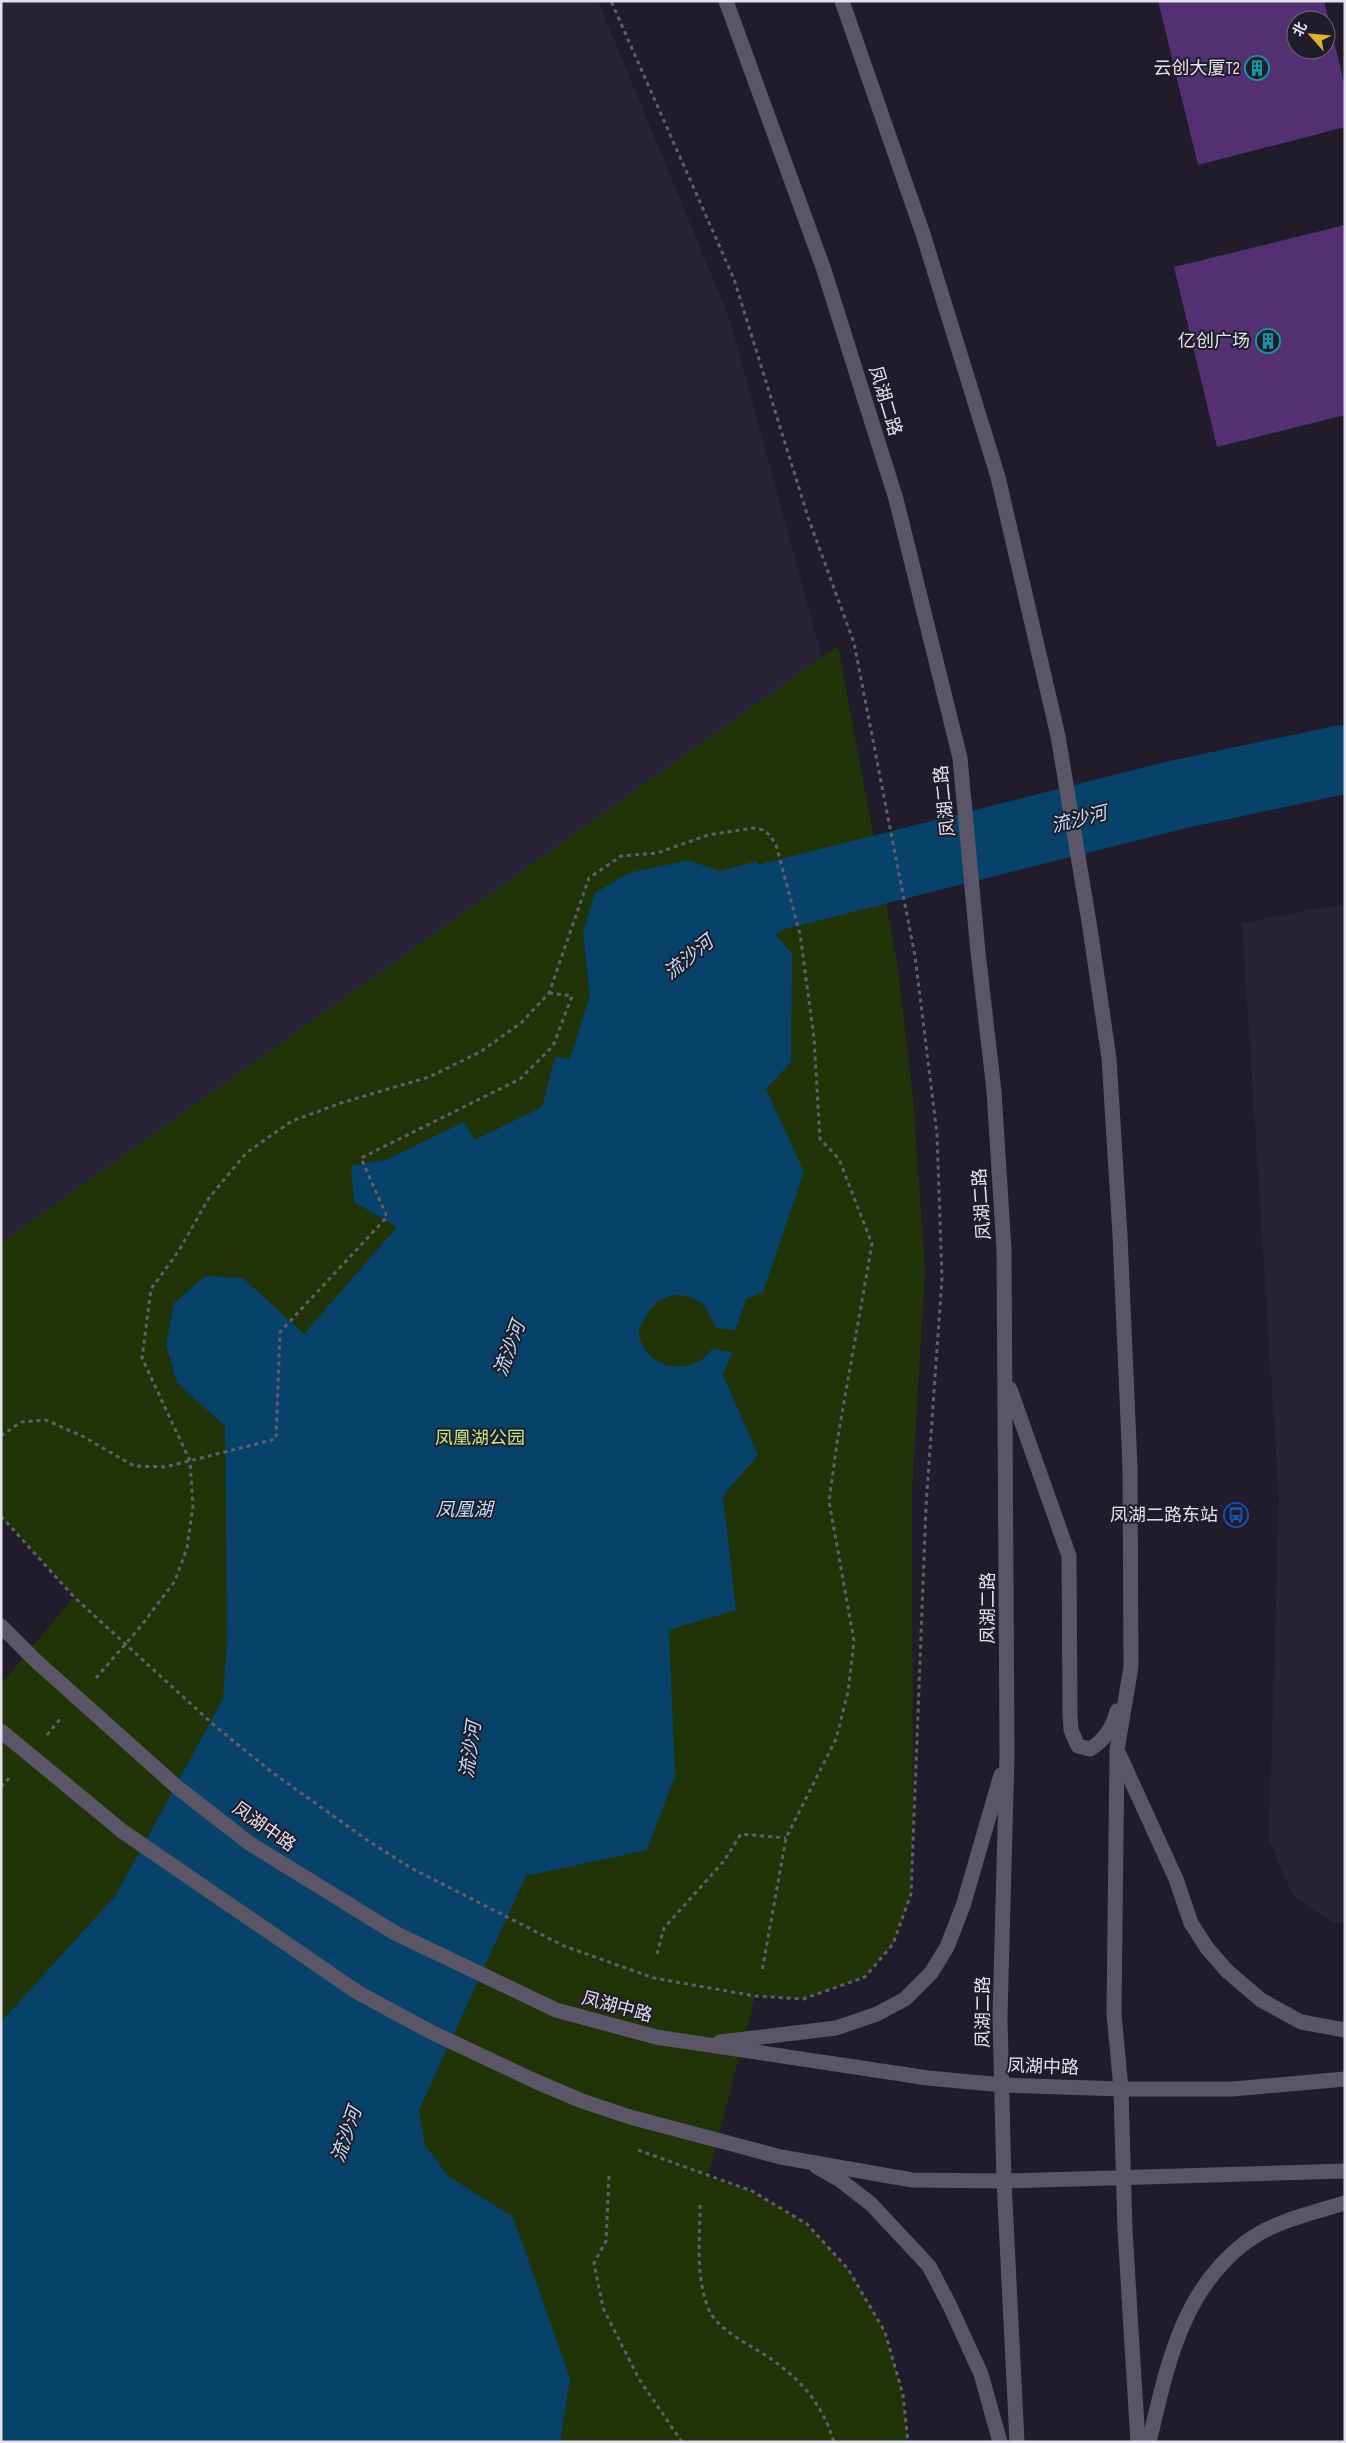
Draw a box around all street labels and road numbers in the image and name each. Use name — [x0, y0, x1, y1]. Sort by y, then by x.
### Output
street label: 凤湖二路 — [864, 364, 906, 438]
street label: 凤湖二路 — [931, 764, 959, 838]
street label: 凤湖二路 — [969, 1167, 995, 1241]
street label: 凤湖二路 — [978, 1572, 999, 1644]
street label: 凤湖中路 — [228, 1798, 300, 1856]
street label: 凤湖二路 — [973, 1976, 994, 2048]
street label: 凤湖中路 — [580, 1988, 654, 2026]
street label: 凤湖中路 — [1007, 2055, 1079, 2079]

